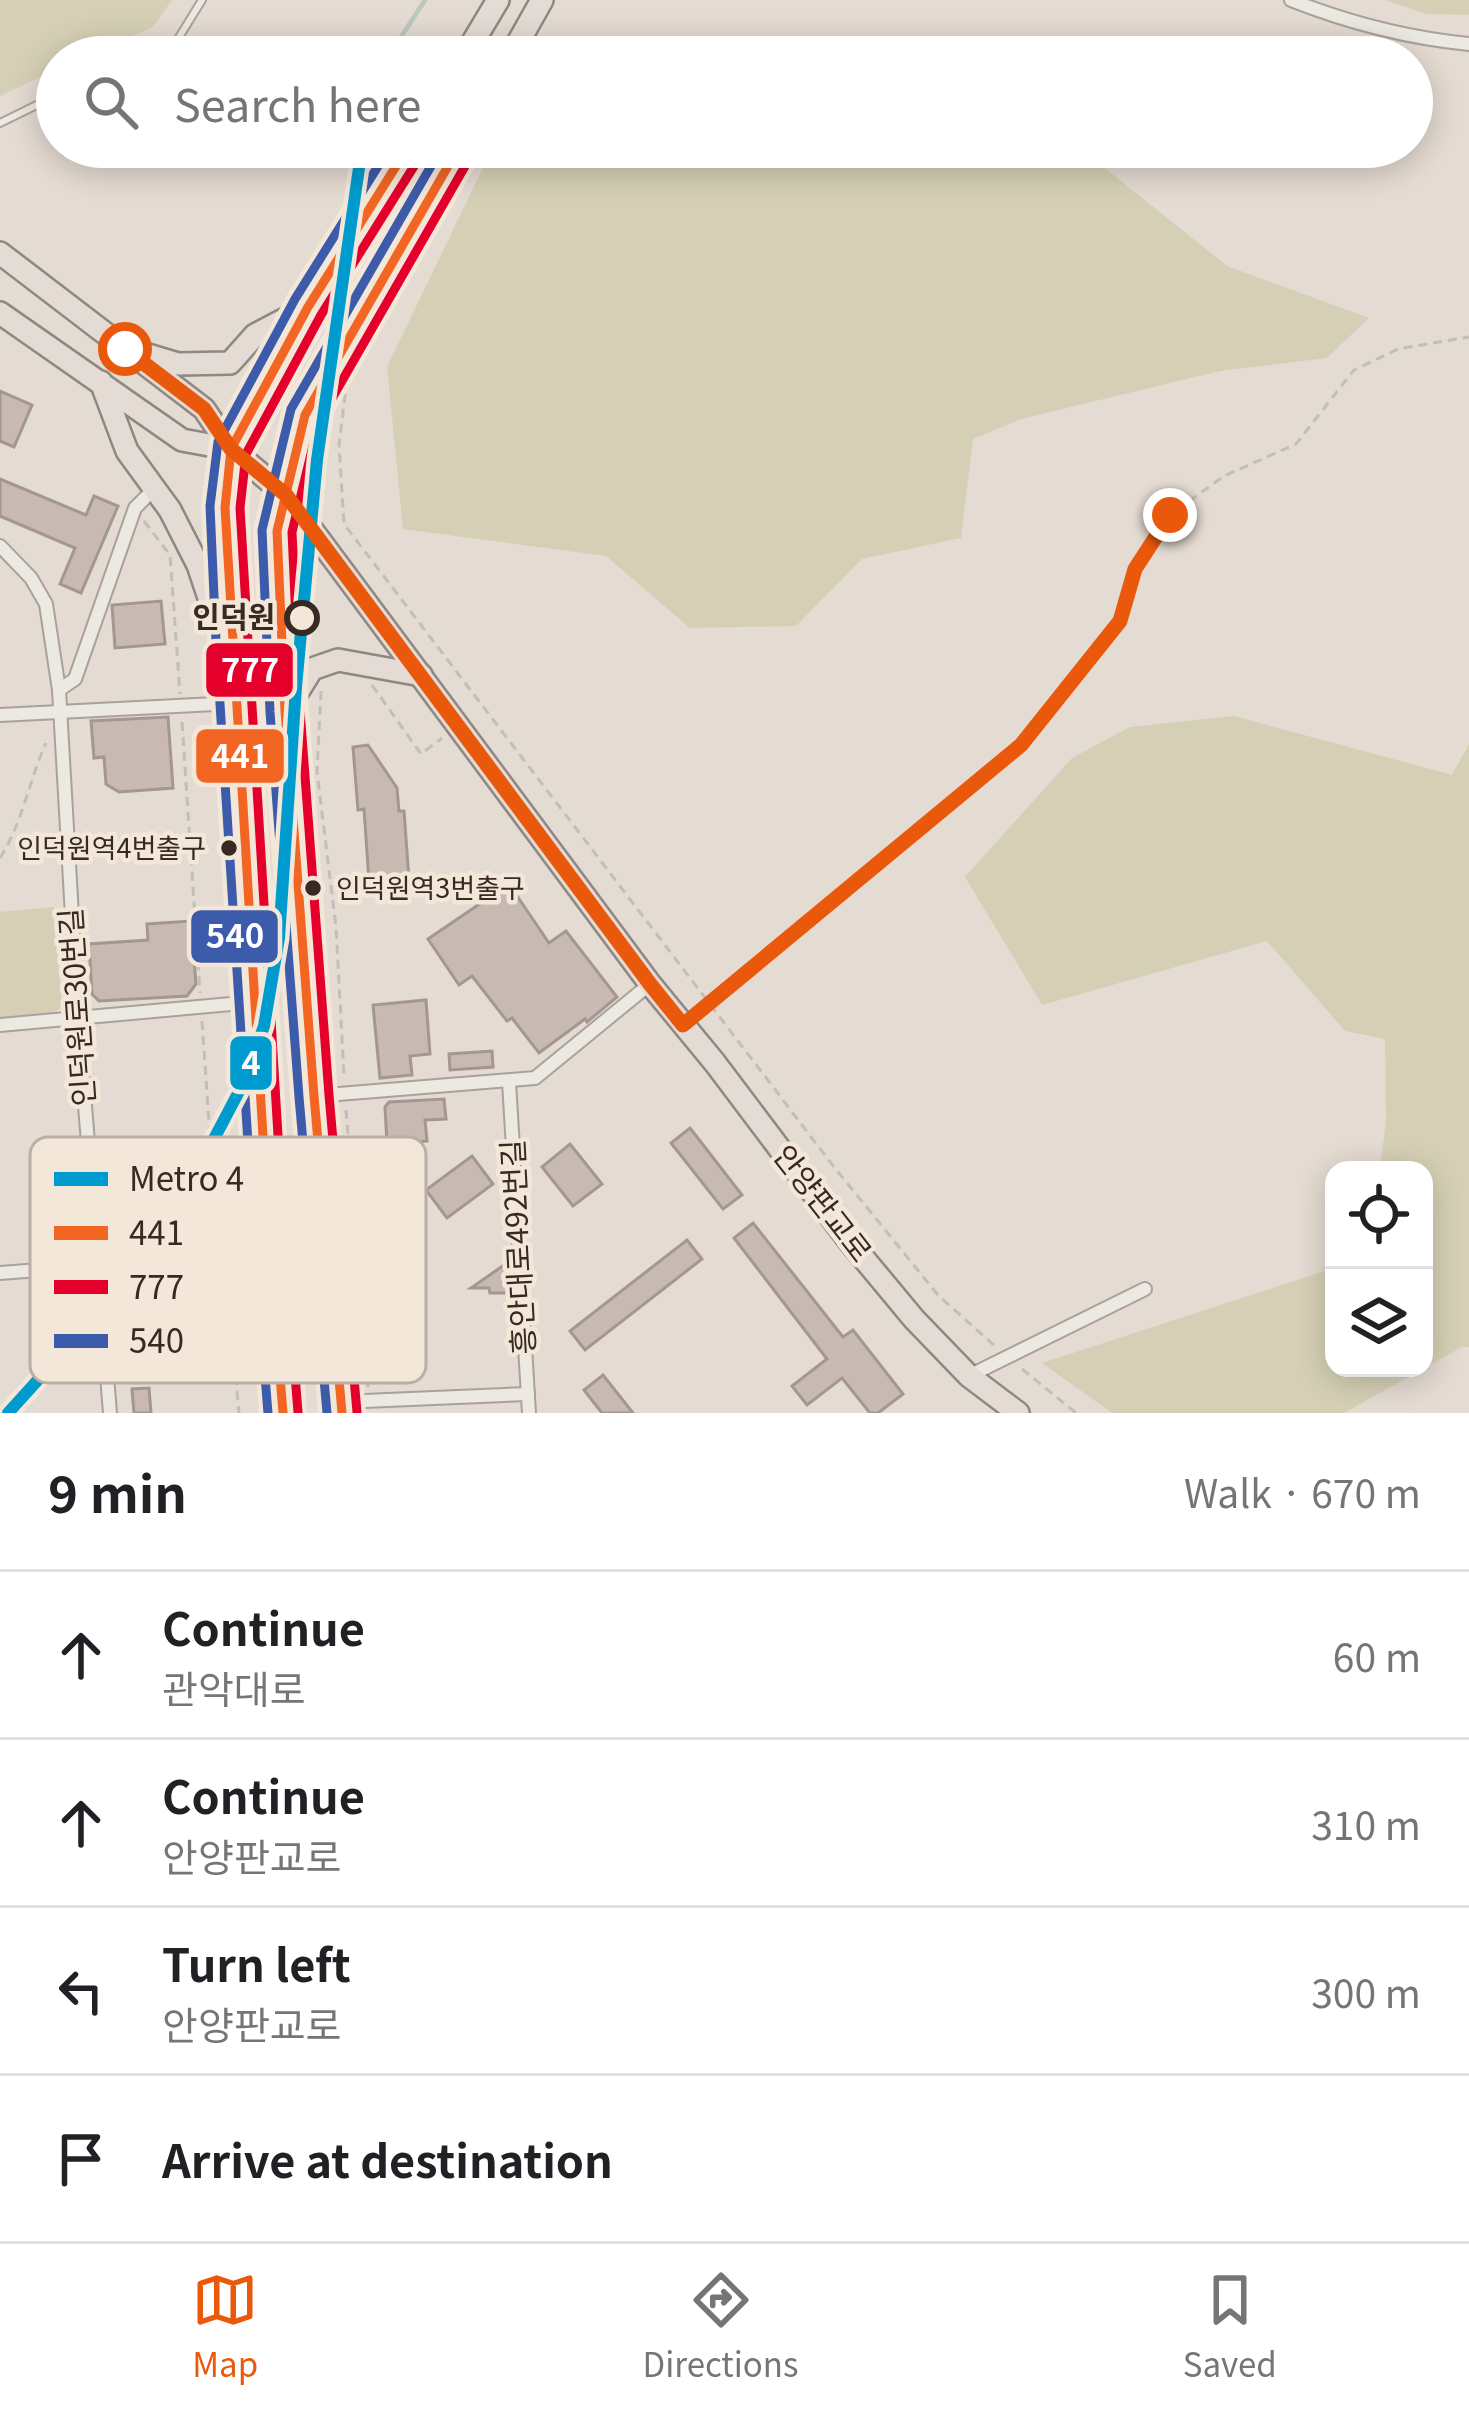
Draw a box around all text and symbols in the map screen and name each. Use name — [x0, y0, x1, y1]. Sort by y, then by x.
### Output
search box — [36, 36, 1433, 168]
icon: search — [78, 69, 144, 135]
text: Search here — [174, 70, 421, 135]
route start — [98, 322, 152, 376]
route end — [1143, 488, 1197, 542]
place label: 인덕원 — [192, 593, 275, 637]
marker: 인덕원 — [286, 602, 318, 634]
line badge: 777 — [204, 641, 295, 699]
text: 777 — [221, 644, 279, 692]
line badge: 441 — [194, 727, 286, 785]
text: 441 — [211, 730, 269, 778]
place label: 인덕원역4번출구 — [17, 827, 206, 866]
marker: 인덕원역4번출구 — [218, 837, 240, 859]
place label: 인덕원역3번출구 — [336, 867, 525, 906]
marker: 인덕원역3번출구 — [302, 877, 324, 899]
street label: 인덕원로30번길 — [46, 906, 104, 1108]
line badge: 540 — [189, 908, 280, 965]
text: 540 — [206, 910, 264, 958]
line badge: 4 — [228, 1034, 274, 1092]
text: 4 — [241, 1037, 261, 1085]
street label: 안양판교로 — [765, 1134, 884, 1270]
legend — [30, 1137, 426, 1383]
street label: 흥안대로492번길 — [488, 1138, 544, 1356]
text: Metro 4 — [129, 1153, 244, 1201]
map controls — [1325, 1161, 1433, 1377]
button: locate — [1325, 1161, 1433, 1269]
text: 441 — [129, 1207, 184, 1255]
text: 777 — [129, 1261, 184, 1309]
button: layers — [1325, 1269, 1433, 1377]
text: 540 — [129, 1315, 184, 1363]
text: 9 min — [48, 1454, 187, 1528]
text: Walk · 670 m — [1184, 1463, 1421, 1519]
text: Continue — [162, 1594, 365, 1659]
icon: ahead — [48, 1622, 114, 1688]
text: 60 m — [1333, 1627, 1421, 1683]
text: 관악대로 — [162, 1659, 306, 1715]
text: Continue — [162, 1762, 365, 1827]
icon: ahead — [48, 1790, 114, 1856]
text: 310 m — [1311, 1795, 1421, 1851]
text: 안양판교로 — [162, 1827, 341, 1883]
text: Turn left — [162, 1930, 351, 1995]
icon: left — [48, 1958, 114, 2024]
text: 300 m — [1311, 1963, 1421, 2019]
text: 안양판교로 — [162, 1995, 341, 2051]
icon: arrive — [48, 2126, 114, 2192]
text: Arrive at destination — [162, 2126, 613, 2191]
tab: Map — [192, 2267, 258, 2387]
tab: Directions — [643, 2267, 798, 2387]
tab: Saved — [1183, 2267, 1277, 2387]

